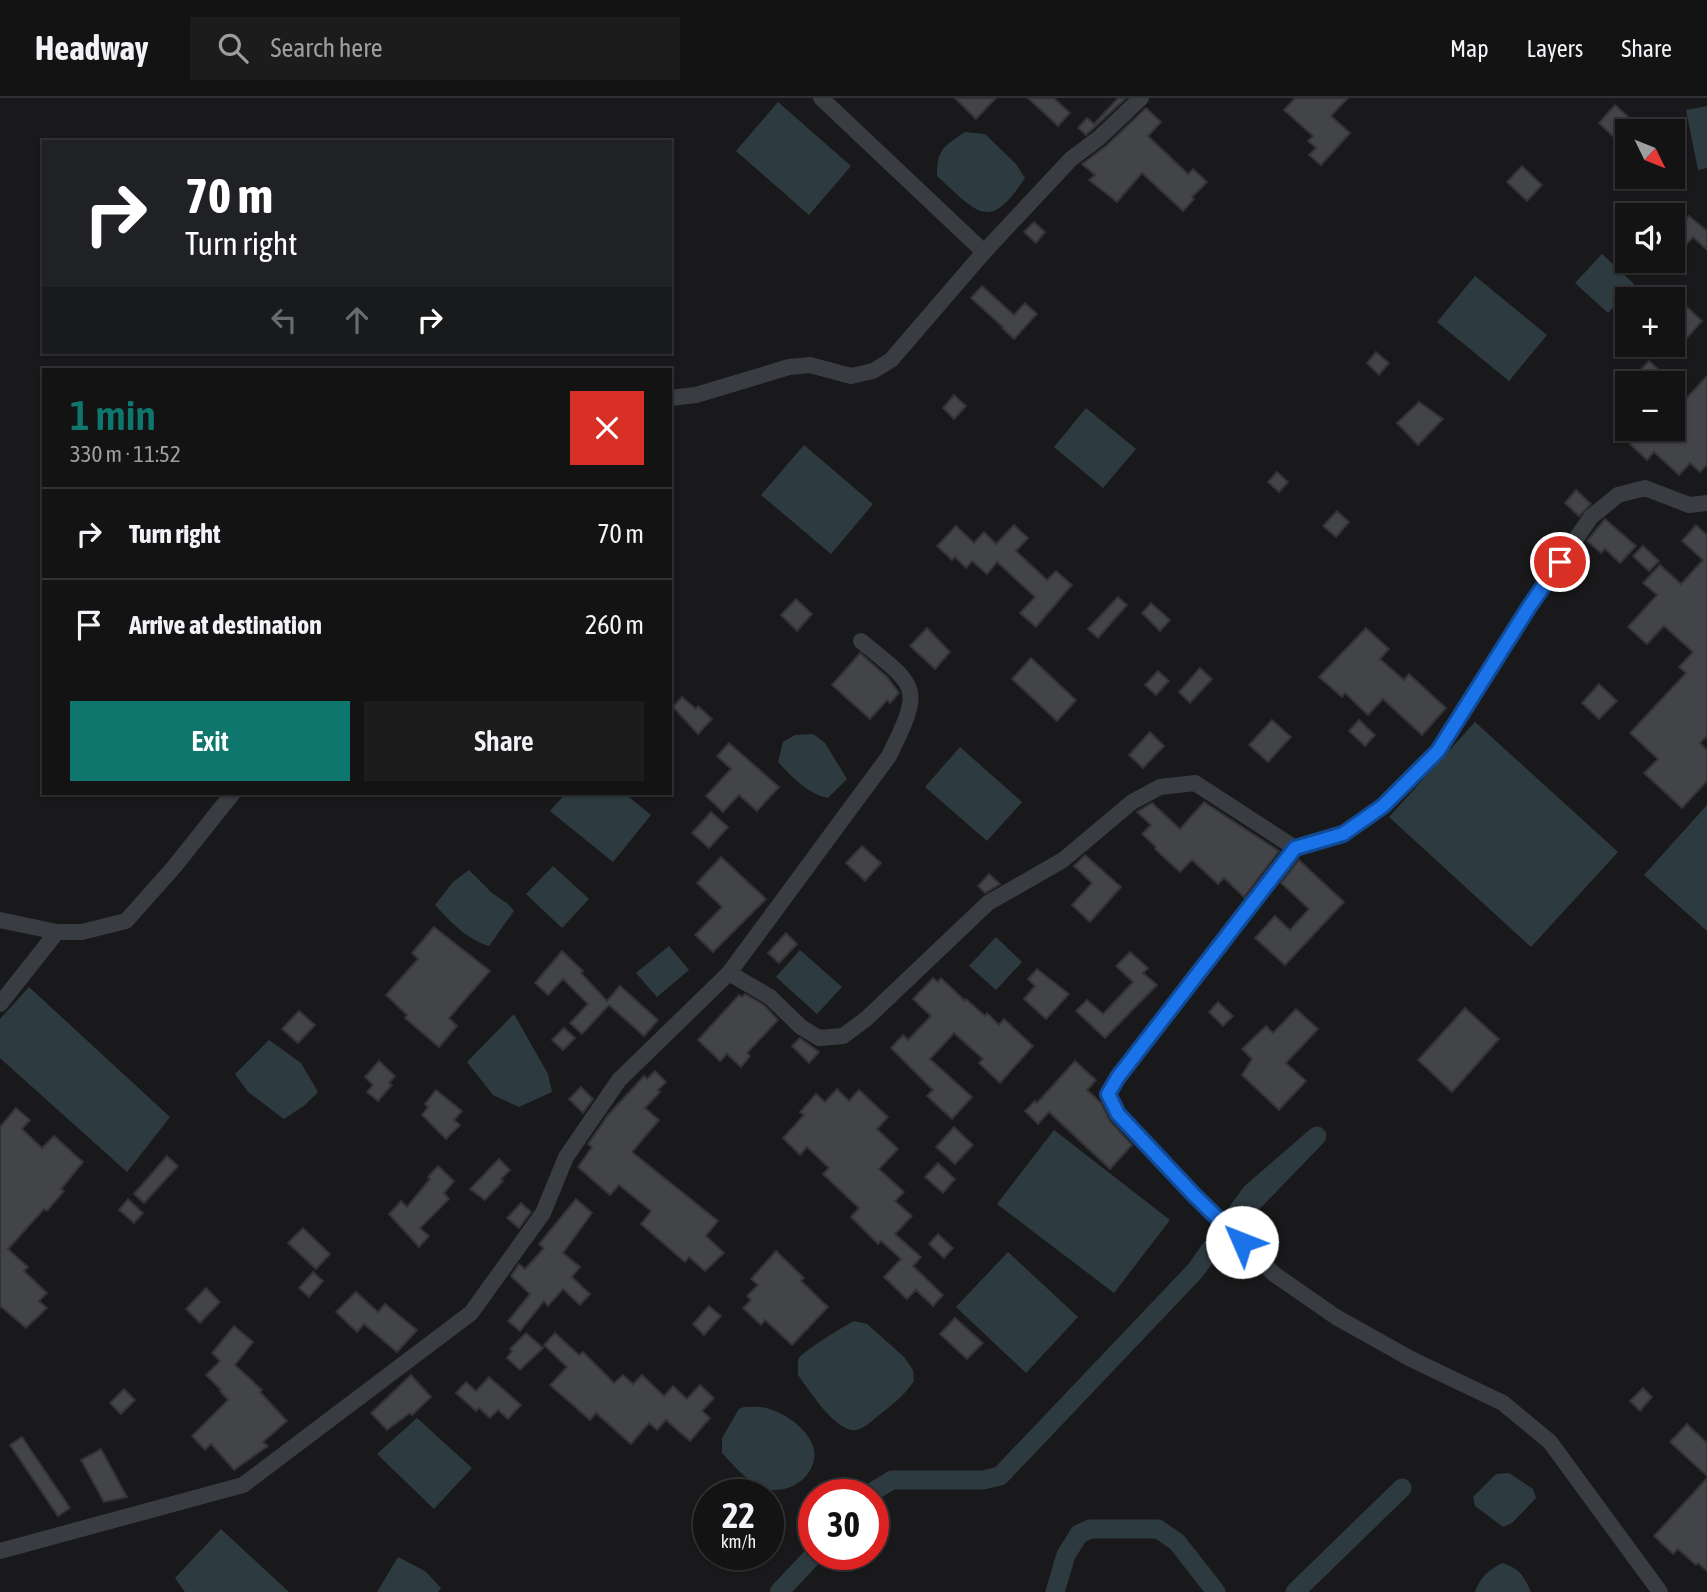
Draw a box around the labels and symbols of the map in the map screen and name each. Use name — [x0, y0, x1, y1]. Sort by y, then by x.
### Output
north arrow — [1615, 119, 1685, 189]
pin — [1530, 532, 1590, 592]
position arrow — [1205, 1205, 1279, 1279]
speed limit sign: 30 — [798, 1479, 889, 1570]

